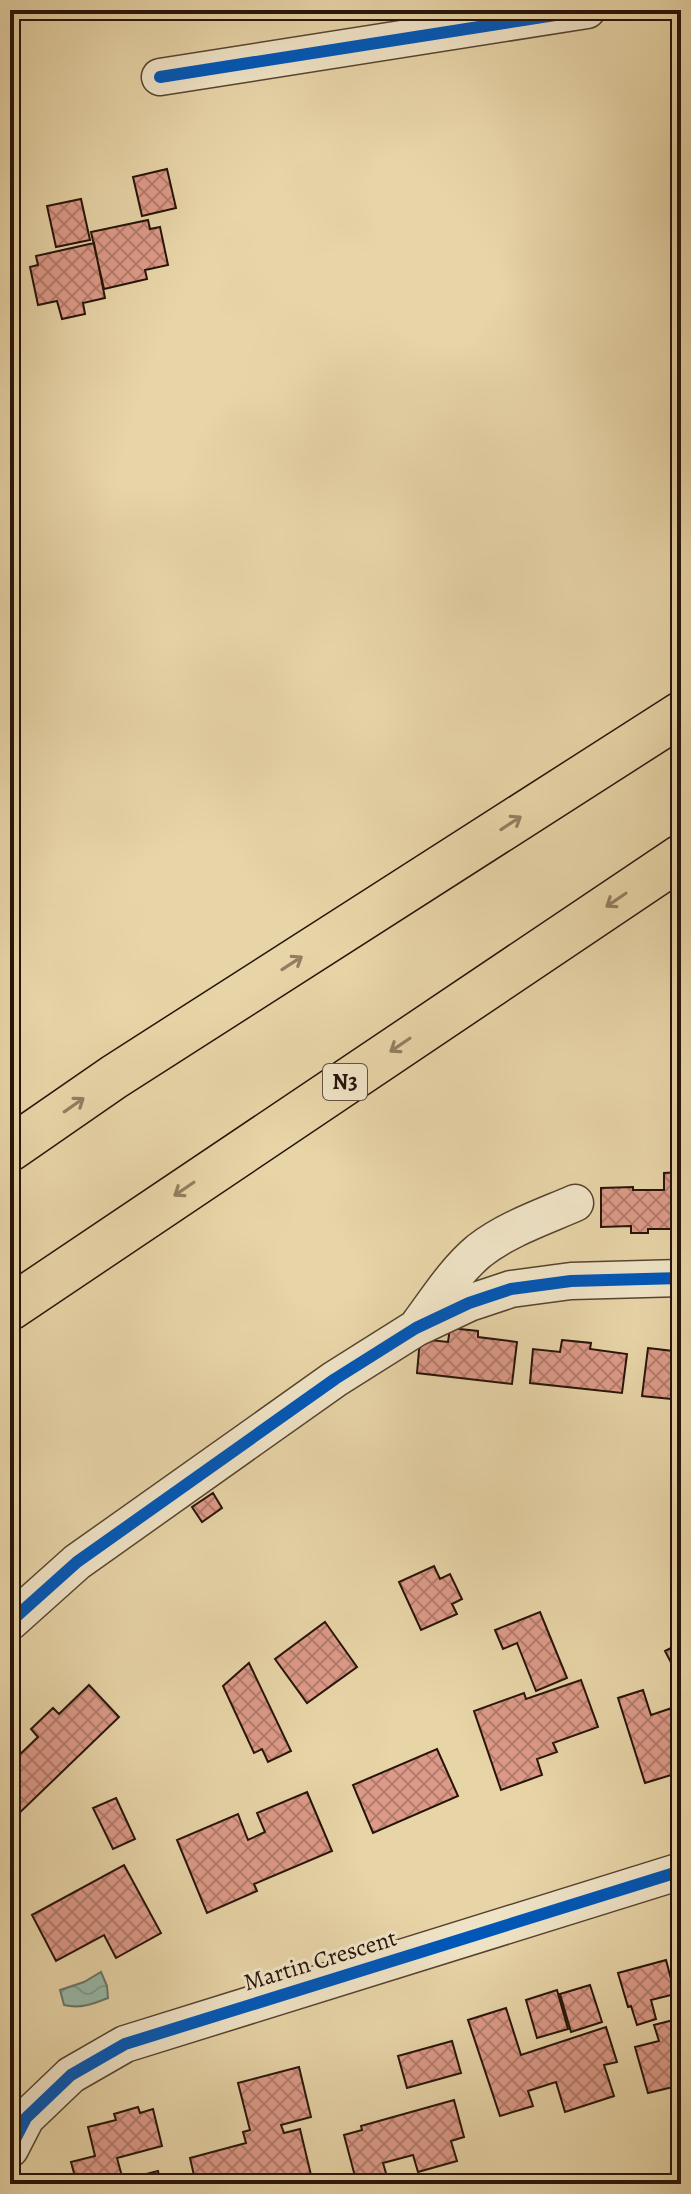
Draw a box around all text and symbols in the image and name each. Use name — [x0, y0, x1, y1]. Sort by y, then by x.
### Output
one-way arrow — [499, 814, 522, 830]
one-way arrow — [606, 892, 628, 909]
one-way arrow — [280, 955, 303, 971]
one-way arrow — [390, 1037, 412, 1053]
road number: N3 — [323, 1064, 367, 1100]
one-way arrow — [63, 1097, 84, 1114]
one-way arrow — [173, 1181, 196, 1197]
street label: Martin Crescent — [239, 1921, 401, 1998]

